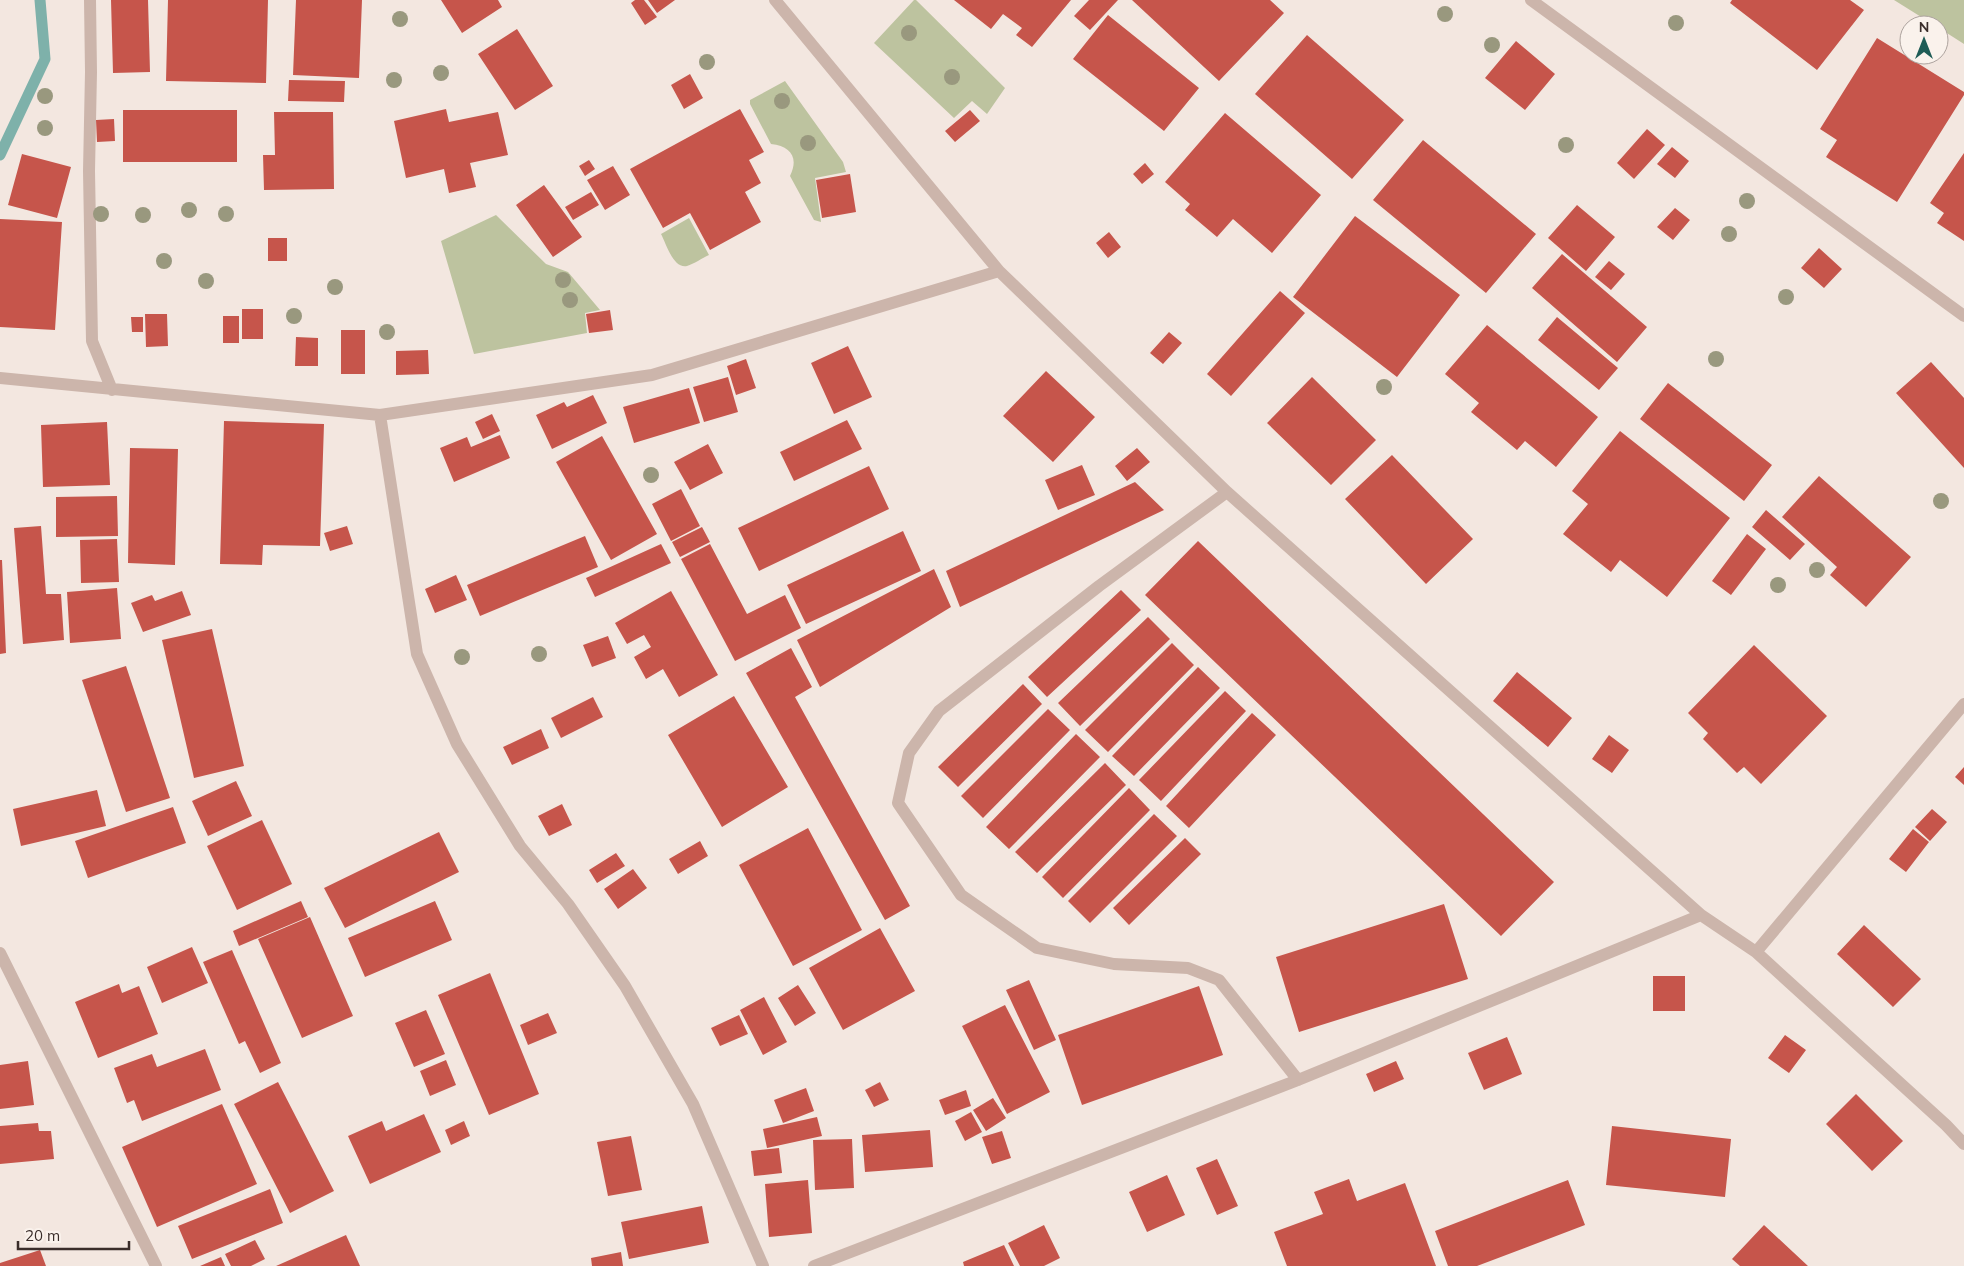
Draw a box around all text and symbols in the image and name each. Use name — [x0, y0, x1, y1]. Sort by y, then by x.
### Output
north arrow — [1899, 15, 1949, 65]
text: N — [1919, 18, 1929, 36]
scale bar — [18, 1218, 129, 1250]
text: 20 m — [25, 1226, 60, 1245]

